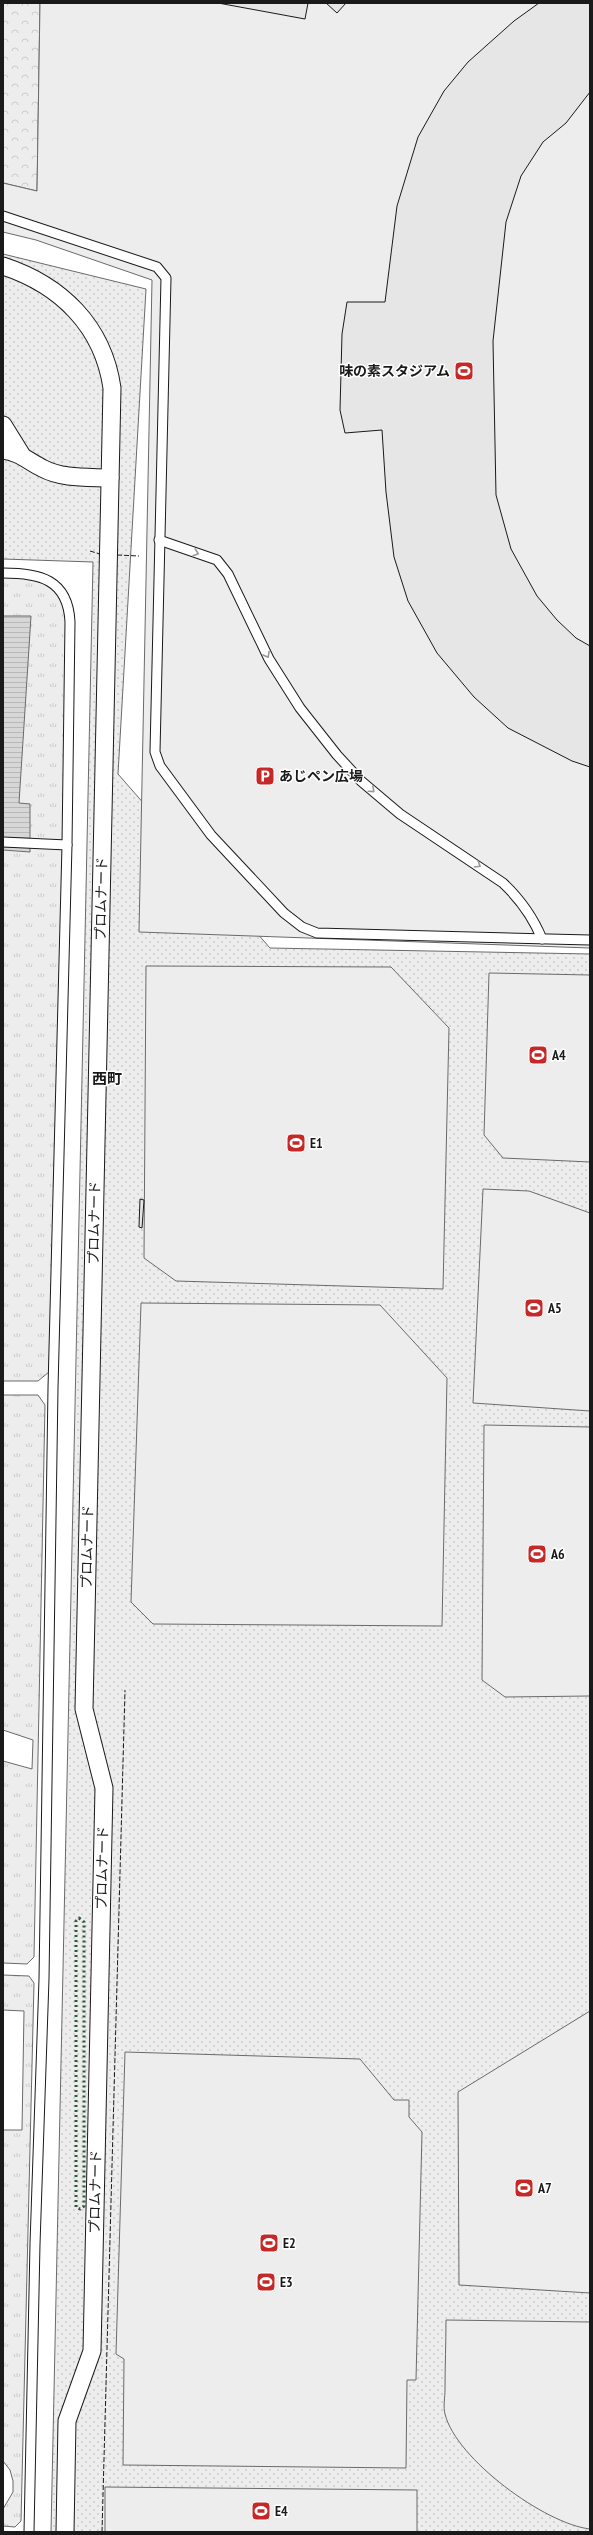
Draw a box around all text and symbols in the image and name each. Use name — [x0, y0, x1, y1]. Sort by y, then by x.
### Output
sports icon: 味の素スタジアム — [453, 360, 475, 382]
place label: 味の素スタジアム — [339, 362, 450, 380]
one-way arrow — [192, 548, 199, 557]
one-way arrow — [262, 651, 270, 658]
parking icon: あじペン広場 — [254, 765, 276, 787]
place label: あじペン広場 — [279, 767, 363, 785]
one-way arrow — [368, 786, 375, 793]
street label: プロムナード — [91, 857, 111, 941]
one-way arrow — [474, 861, 481, 868]
sports icon: A4 — [527, 1044, 549, 1066]
place label: A4 — [551, 1046, 566, 1064]
district label: 西町 — [92, 1069, 122, 1088]
sports icon: E1 — [285, 1132, 307, 1154]
place label: E1 — [310, 1134, 323, 1152]
street label: プロムナード — [84, 1181, 104, 1265]
sports icon: A5 — [523, 1297, 545, 1319]
place label: A5 — [547, 1299, 562, 1317]
street label: プロムナード — [77, 1505, 97, 1589]
sports icon: A6 — [526, 1543, 548, 1565]
place label: A6 — [550, 1545, 565, 1563]
street label: プロムナード — [92, 1826, 112, 1910]
street label: プロムナード — [85, 2150, 105, 2234]
sports icon: A7 — [513, 2177, 535, 2199]
place label: A7 — [537, 2179, 552, 2197]
sports icon: E2 — [258, 2232, 280, 2254]
place label: E2 — [283, 2234, 296, 2252]
sports icon: E3 — [255, 2271, 277, 2293]
place label: E3 — [280, 2273, 293, 2291]
sports icon: E4 — [250, 2500, 272, 2522]
place label: E4 — [275, 2502, 288, 2520]

